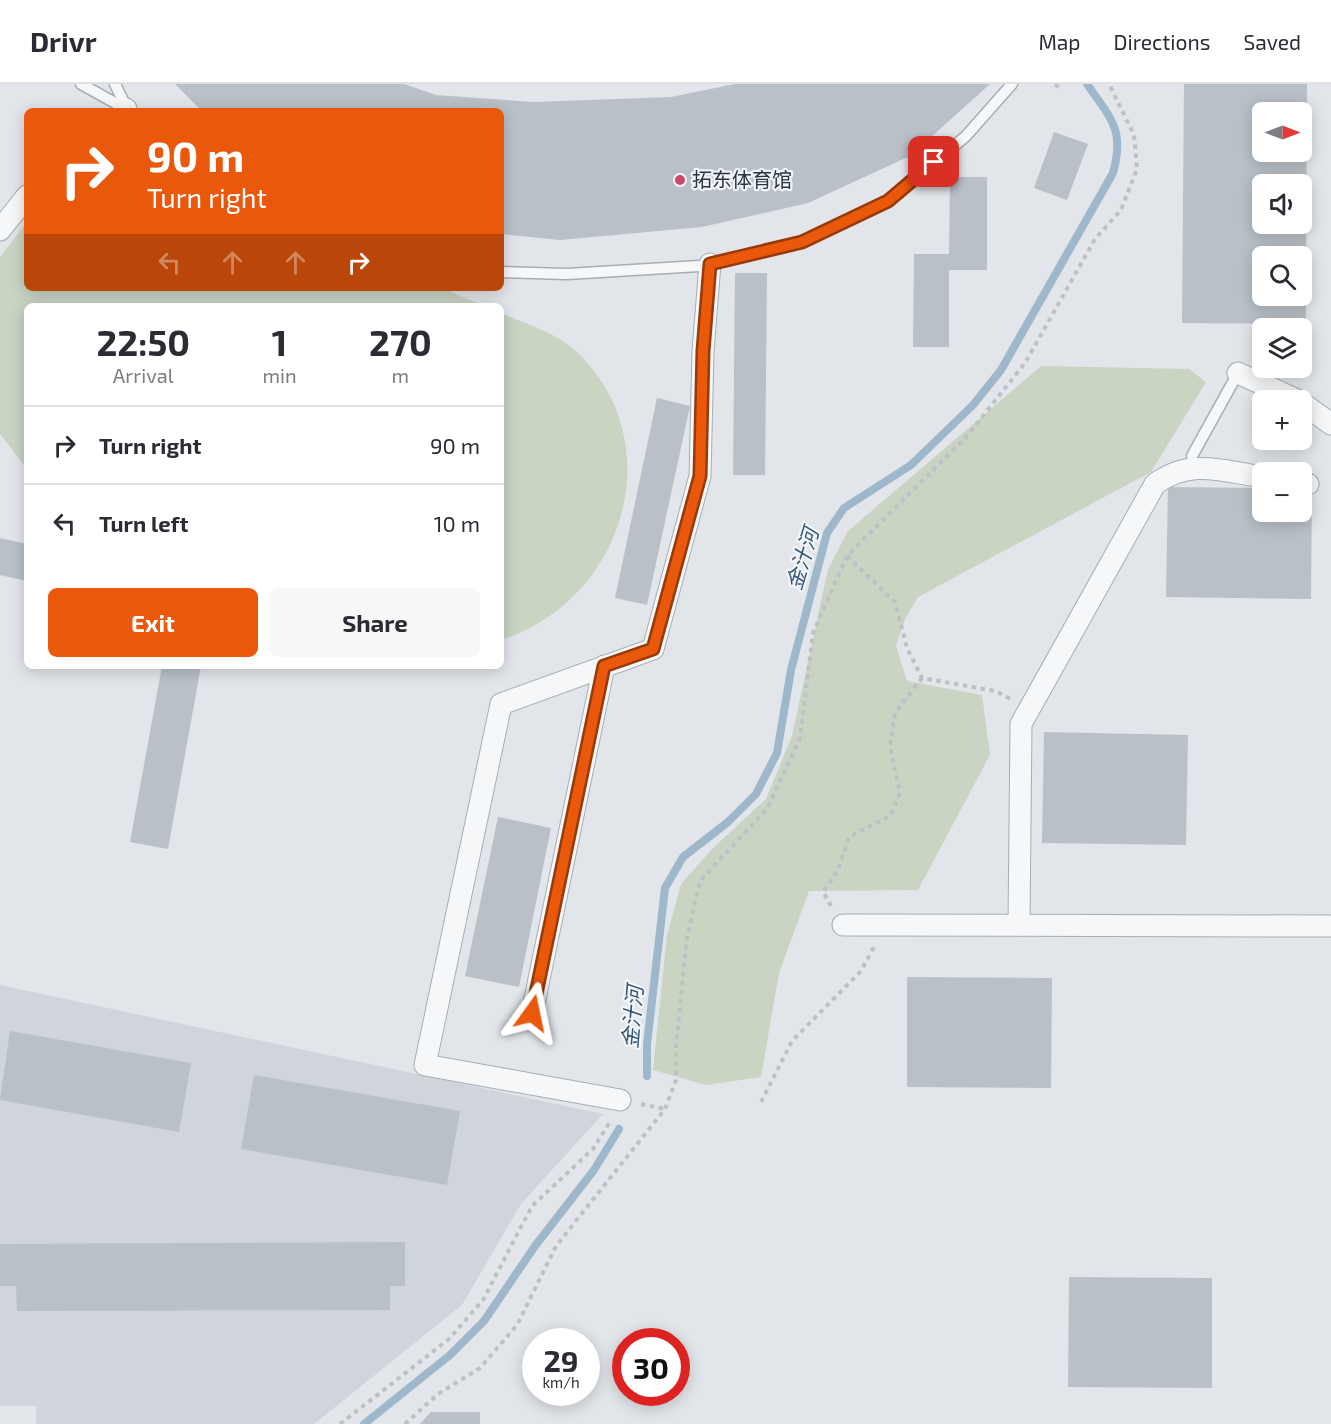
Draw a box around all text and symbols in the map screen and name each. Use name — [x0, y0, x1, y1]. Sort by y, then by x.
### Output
text: Drivr — [30, 24, 97, 58]
text: Map — [1038, 29, 1081, 54]
text: Directions — [1114, 29, 1210, 54]
text: Saved — [1243, 29, 1301, 54]
north arrow — [1252, 102, 1312, 162]
map controls — [1252, 102, 1312, 522]
text: 90 m — [147, 130, 244, 180]
icon: right — [48, 132, 126, 210]
pin — [908, 136, 959, 187]
icon: arrive — [917, 145, 950, 178]
place label: 拓东体育馆 — [692, 167, 792, 191]
marker: 拓东体育馆 — [673, 173, 687, 187]
button: sound — [1252, 174, 1312, 234]
text: Turn right — [147, 181, 267, 213]
icon: left — [153, 246, 186, 279]
icon: ahead — [216, 246, 249, 279]
icon: ahead — [279, 246, 312, 279]
icon: right — [342, 246, 375, 279]
button: search — [1252, 246, 1312, 306]
button: layers — [1252, 318, 1312, 378]
text: 22:50 — [96, 320, 190, 363]
text: 1 — [272, 320, 287, 363]
text: 270 — [369, 320, 432, 363]
text: Arrival — [113, 363, 174, 387]
text: min — [262, 363, 297, 387]
text: m — [392, 363, 409, 387]
button: + — [1252, 390, 1312, 450]
icon: right — [48, 429, 81, 462]
text: Turn right — [99, 432, 201, 458]
text: 90 m — [430, 432, 480, 458]
button: − — [1252, 462, 1312, 522]
icon: left — [48, 507, 81, 540]
text: Turn left — [99, 510, 188, 536]
text: 10 m — [434, 510, 480, 536]
water label: 金汁河 — [780, 521, 824, 592]
button: Exit — [48, 588, 258, 657]
button: Share — [270, 588, 480, 657]
water label: 金汁河 — [616, 980, 647, 1049]
position arrow — [500, 981, 564, 1045]
speed limit sign: 30 — [612, 1328, 690, 1406]
text: 29 — [543, 1342, 579, 1378]
text: km/h — [542, 1373, 580, 1391]

